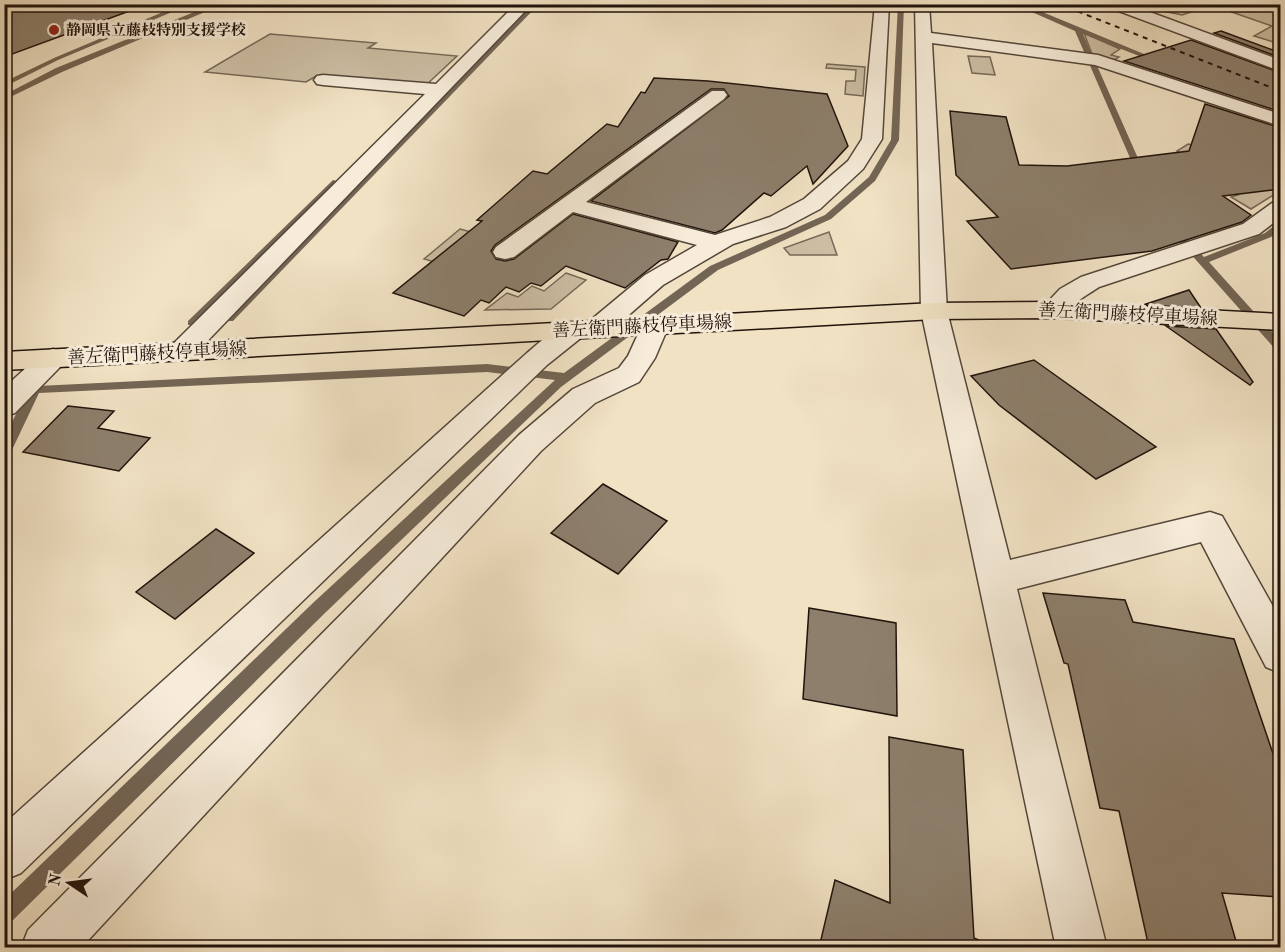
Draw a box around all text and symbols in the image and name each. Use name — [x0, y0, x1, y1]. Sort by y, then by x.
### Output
place label: 静岡県立藤枝特別支援学校 — [66, 22, 246, 39]
marker: 静岡県立藤枝特別支援学校 — [47, 23, 61, 37]
street label: 善左衛門藤枝停車場線 — [1038, 299, 1218, 329]
street label: 善左衛門藤枝停車場線 — [552, 311, 732, 341]
street label: 善左衛門藤枝停車場線 — [67, 338, 247, 368]
north arrow — [39, 853, 99, 913]
text: N — [47, 872, 66, 888]

